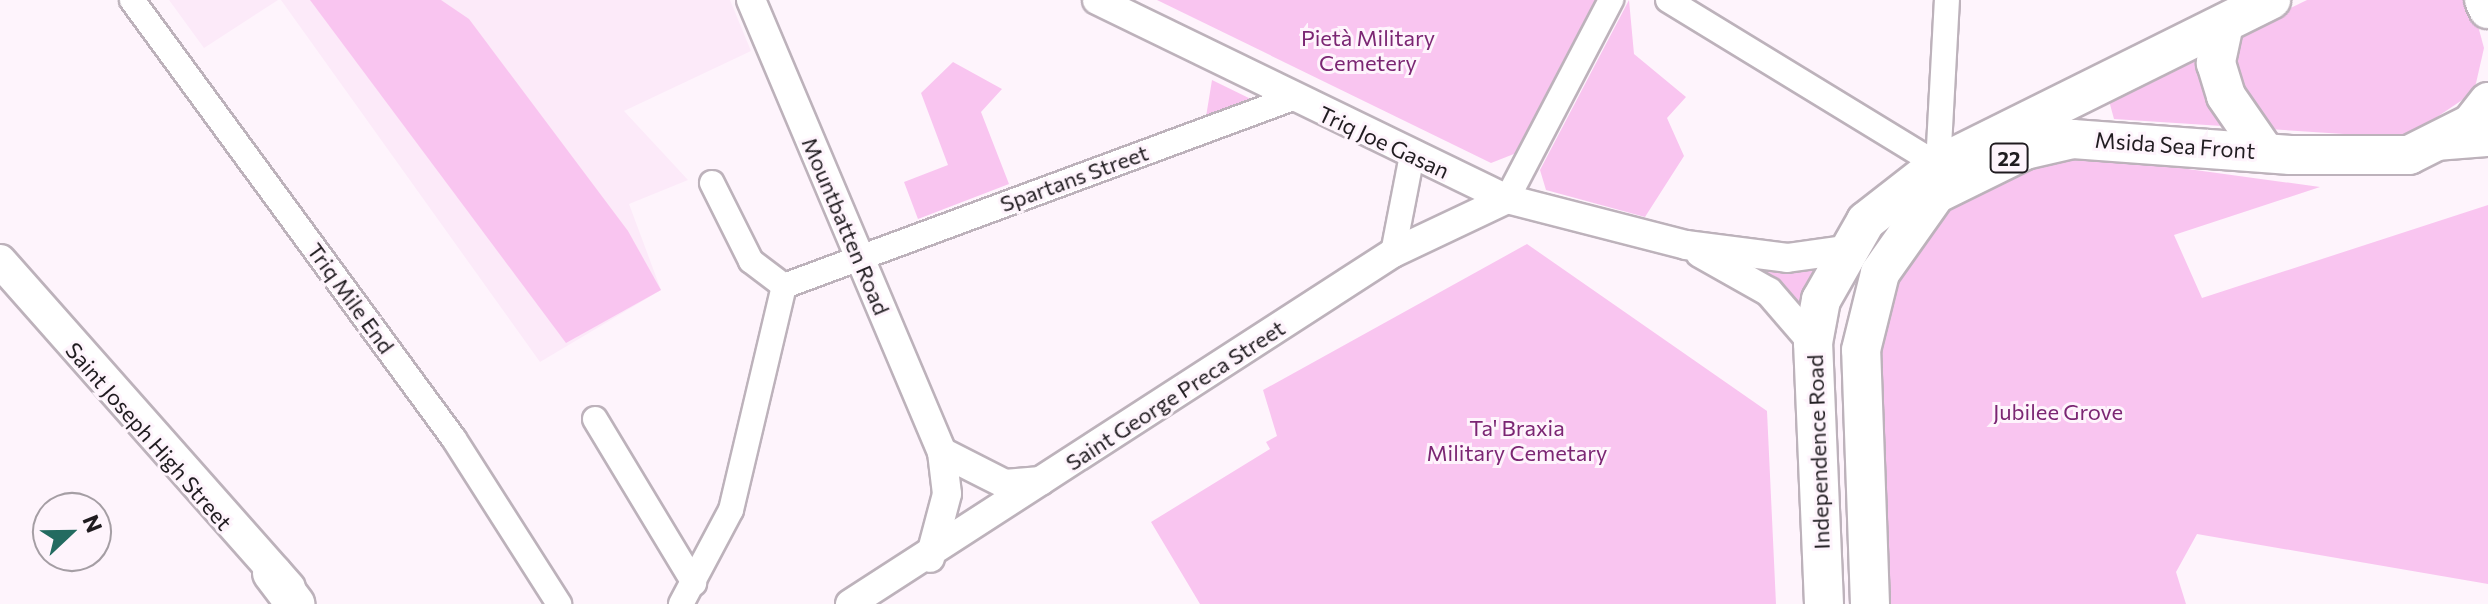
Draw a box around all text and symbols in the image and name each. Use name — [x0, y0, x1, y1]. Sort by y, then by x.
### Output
park label: Pietà Military Cemetery — [1301, 24, 1435, 76]
street label: Triq Joe Gasan — [1315, 100, 1453, 184]
street label: Msida Sea Front — [2094, 126, 2256, 164]
street label: Mountbatten Road — [797, 133, 895, 319]
street label: Spartans Street — [996, 139, 1152, 217]
road number: 22 — [1989, 142, 2029, 174]
street label: Triq Mile End — [302, 238, 400, 358]
street label: Saint George Preca Street — [1061, 314, 1289, 476]
street label: Saint Joseph High Street — [60, 337, 238, 535]
street label: Independence Road — [1801, 354, 1835, 550]
park label: Jubilee Grove — [1993, 399, 2123, 425]
park label: Ta' Braxia Military Cemetary — [1427, 414, 1607, 466]
north arrow — [32, 492, 112, 572]
text: N — [77, 511, 108, 536]

